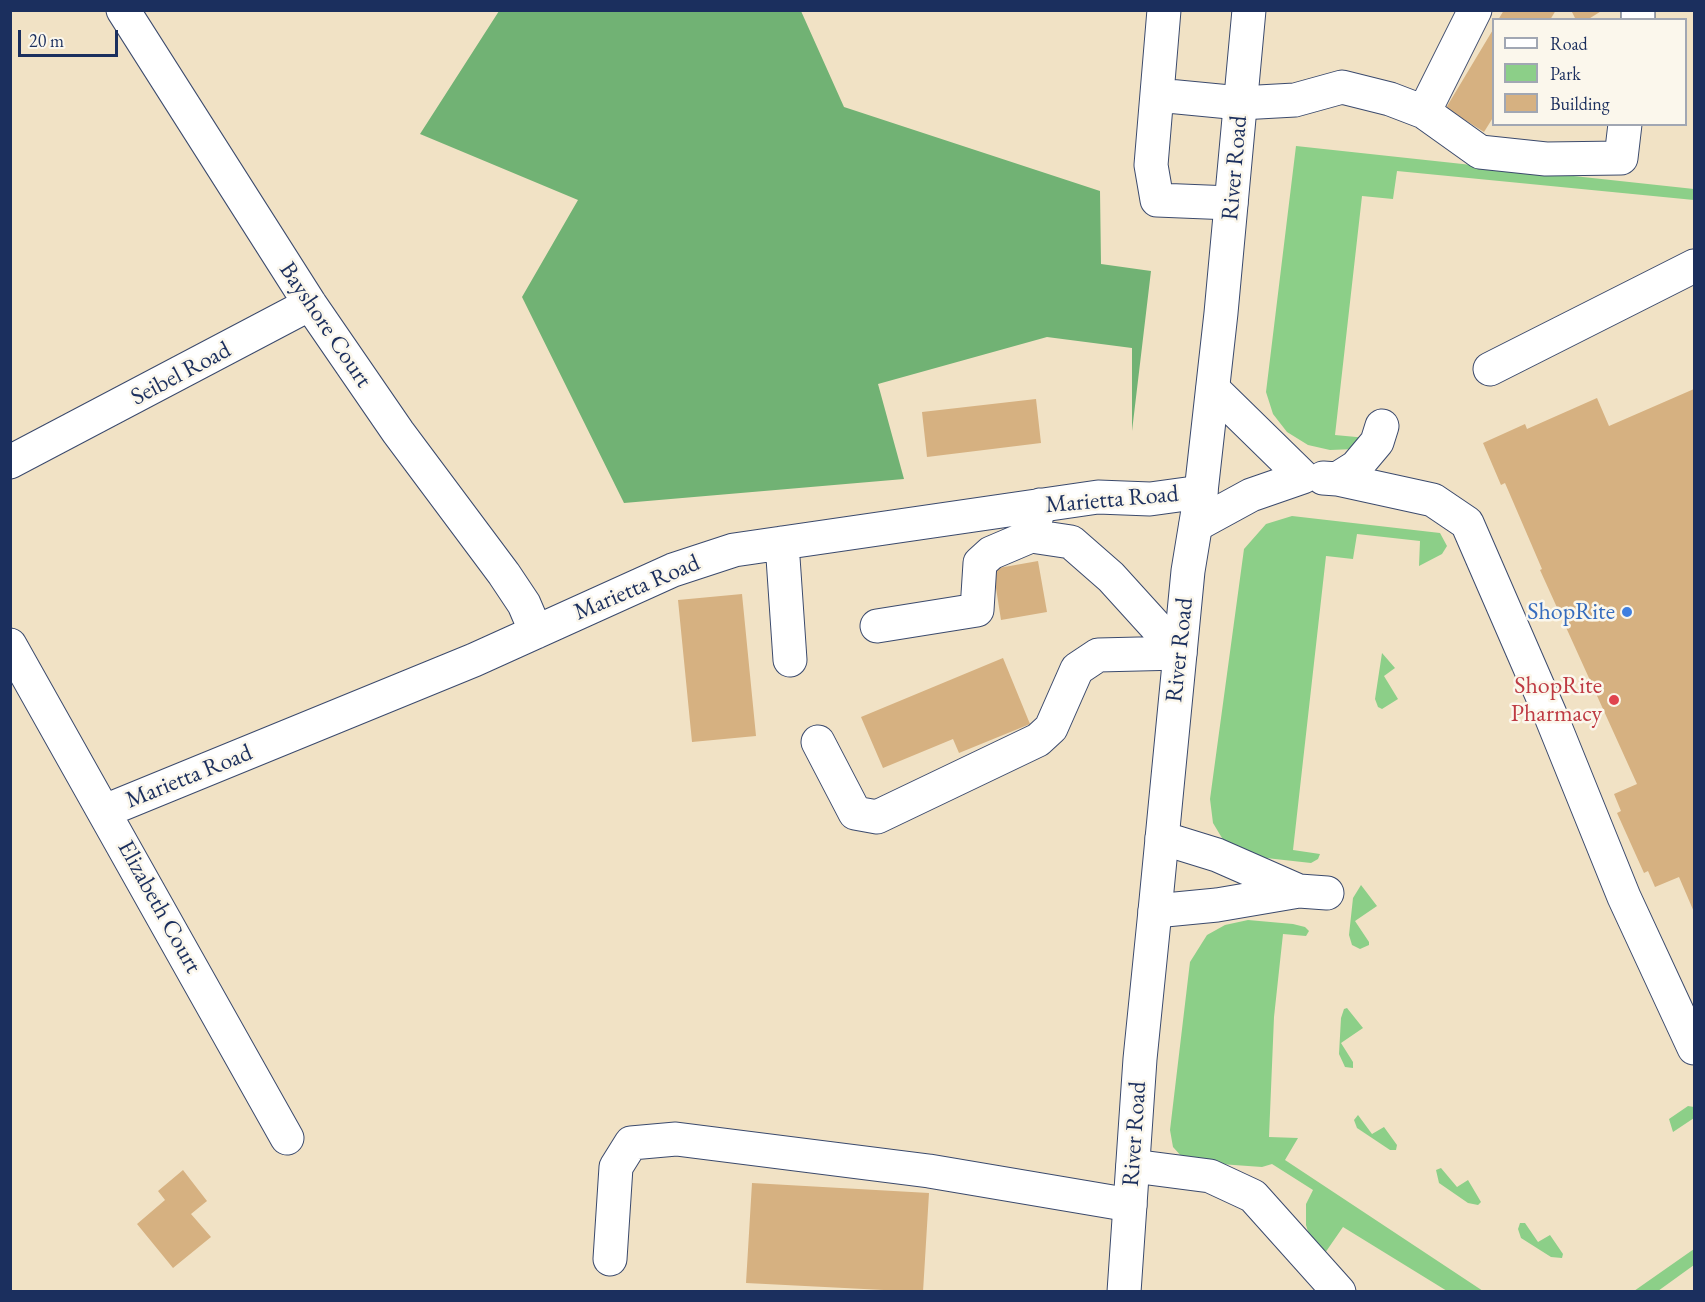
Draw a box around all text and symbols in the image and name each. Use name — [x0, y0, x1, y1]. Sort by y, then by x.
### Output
scale bar — [21, 18, 122, 56]
legend — [1492, 18, 1687, 126]
text: 20 m — [29, 29, 64, 52]
text: Road — [1550, 32, 1588, 55]
text: Park — [1550, 62, 1581, 85]
text: Building — [1550, 92, 1610, 115]
street label: River Road — [1216, 114, 1254, 222]
street label: Bayshore Court — [272, 257, 378, 393]
street label: Seibel Road — [126, 336, 236, 412]
street label: Marietta Road — [1044, 480, 1180, 520]
street label: Marietta Road — [570, 549, 704, 627]
street label: River Road — [1160, 596, 1200, 704]
place label: ShopRite — [1527, 598, 1615, 626]
marker: ShopRite — [1620, 605, 1634, 619]
place label: ShopRite Pharmacy — [1511, 672, 1602, 728]
marker: ShopRite Pharmacy — [1607, 693, 1621, 707]
street label: Marietta Road — [122, 739, 256, 815]
street label: Elizabeth Court — [111, 836, 207, 978]
street label: River Road — [1117, 1080, 1153, 1188]

